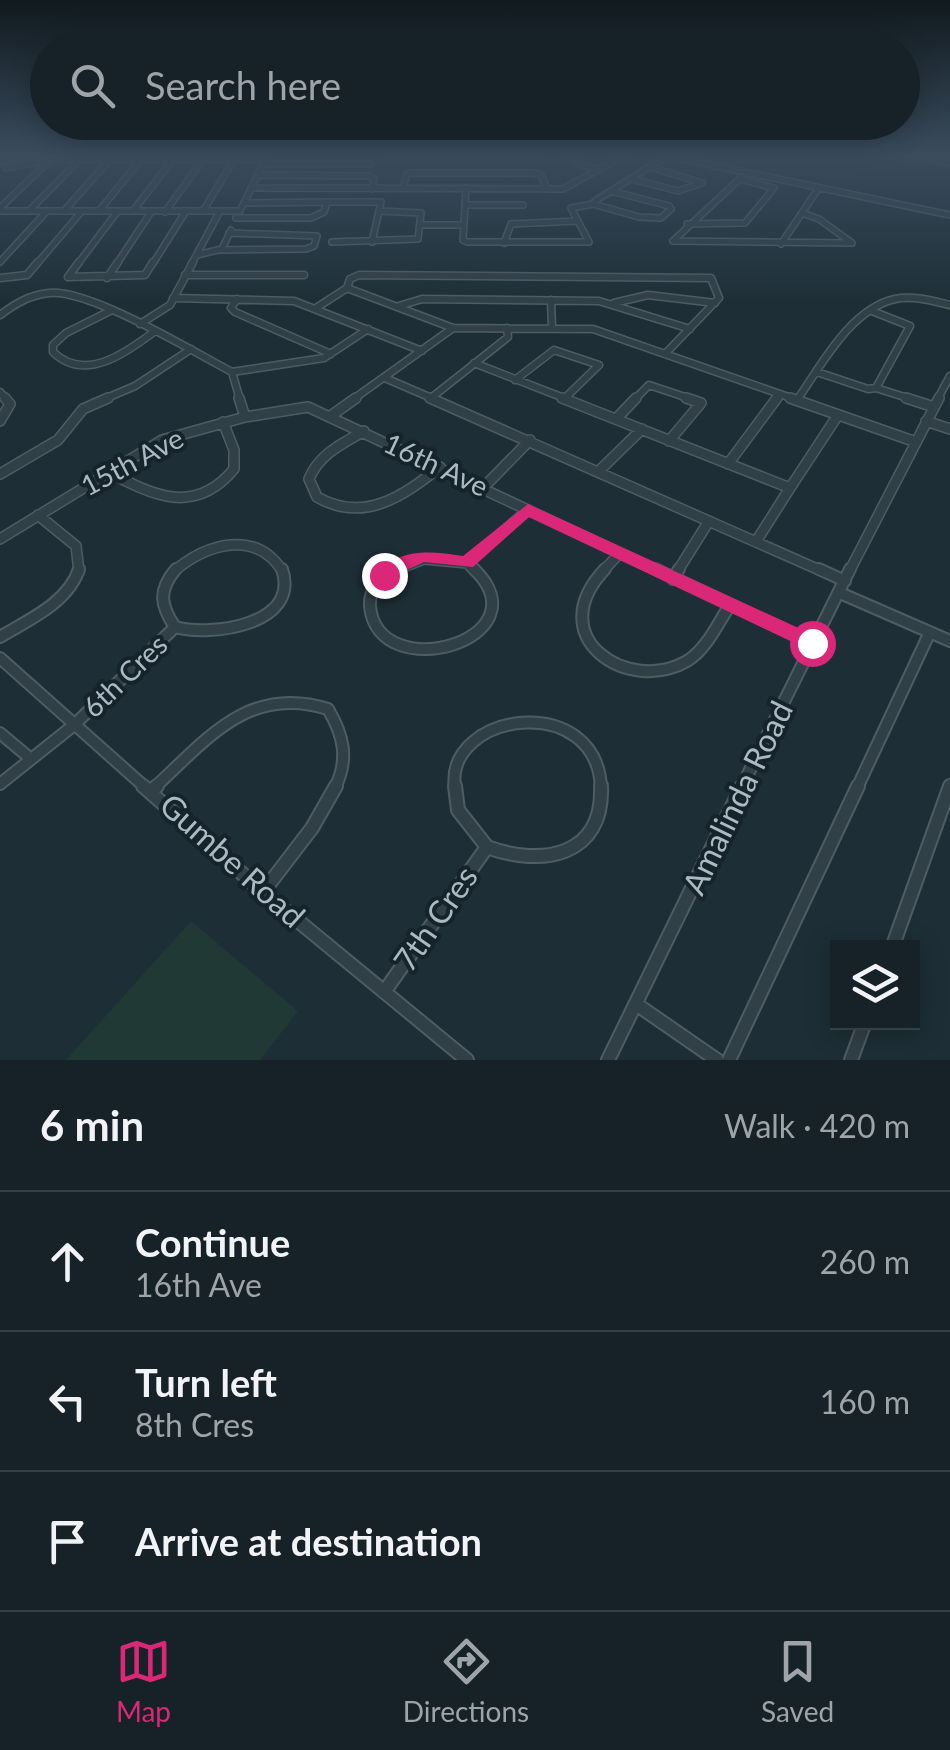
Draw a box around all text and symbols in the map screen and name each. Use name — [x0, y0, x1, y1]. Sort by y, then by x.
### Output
search box — [30, 30, 920, 140]
icon: search — [65, 58, 120, 113]
text: Search here — [145, 62, 341, 108]
street label: 15th Ave — [75, 420, 189, 502]
street label: 16th Ave — [379, 425, 494, 503]
route end — [362, 553, 408, 599]
route start — [790, 621, 836, 667]
street label: 6th Cres — [75, 627, 174, 724]
street label: Amalinda Road — [673, 694, 800, 900]
street label: Gumbe Road — [153, 785, 313, 935]
street label: 7th Cres — [385, 858, 485, 978]
map controls — [830, 940, 920, 1030]
button: layers — [830, 940, 920, 1030]
text: 6 min — [40, 1100, 144, 1150]
text: Walk · 420 m — [724, 1106, 910, 1145]
text: Continue — [135, 1219, 290, 1265]
icon: ahead — [40, 1234, 95, 1289]
text: 260 m — [820, 1242, 910, 1281]
text: 16th Ave — [135, 1265, 262, 1304]
text: Turn left — [135, 1359, 277, 1405]
icon: left — [40, 1374, 95, 1429]
text: 160 m — [820, 1382, 910, 1421]
text: 8th Cres — [135, 1405, 254, 1444]
icon: arrive — [40, 1514, 95, 1569]
text: Arrive at destination — [135, 1518, 482, 1564]
tab: Map — [116, 1634, 171, 1728]
tab: Directions — [403, 1634, 529, 1728]
tab: Saved — [761, 1634, 834, 1728]

